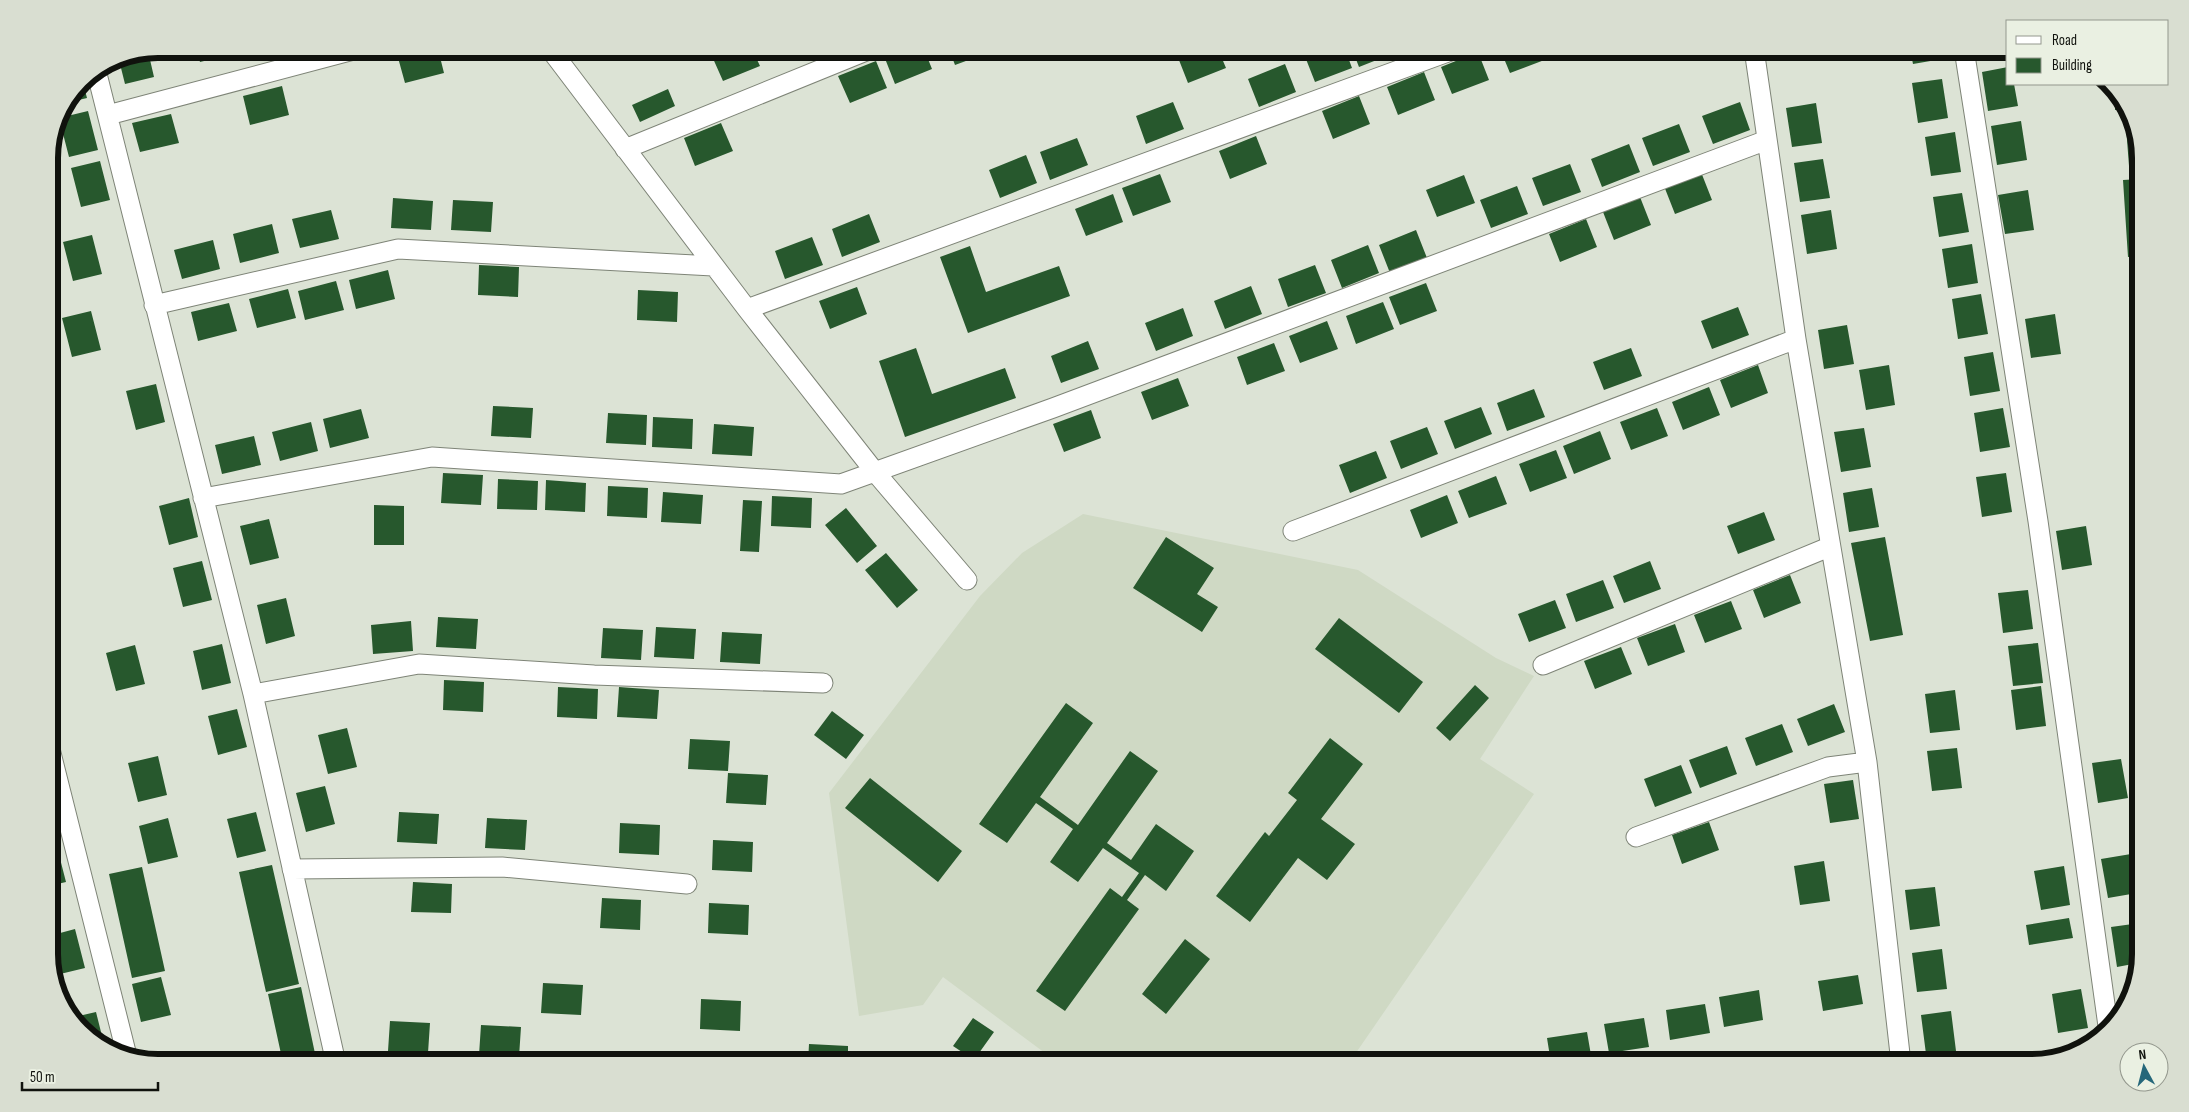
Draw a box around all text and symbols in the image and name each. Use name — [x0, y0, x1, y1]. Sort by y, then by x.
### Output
legend — [2006, 20, 2169, 85]
text: Road — [2052, 31, 2077, 50]
text: Building — [2052, 56, 2092, 75]
north arrow — [2119, 1042, 2169, 1092]
text: N — [2138, 1046, 2147, 1063]
scale bar — [22, 1060, 159, 1092]
text: 50 m — [30, 1068, 55, 1087]

